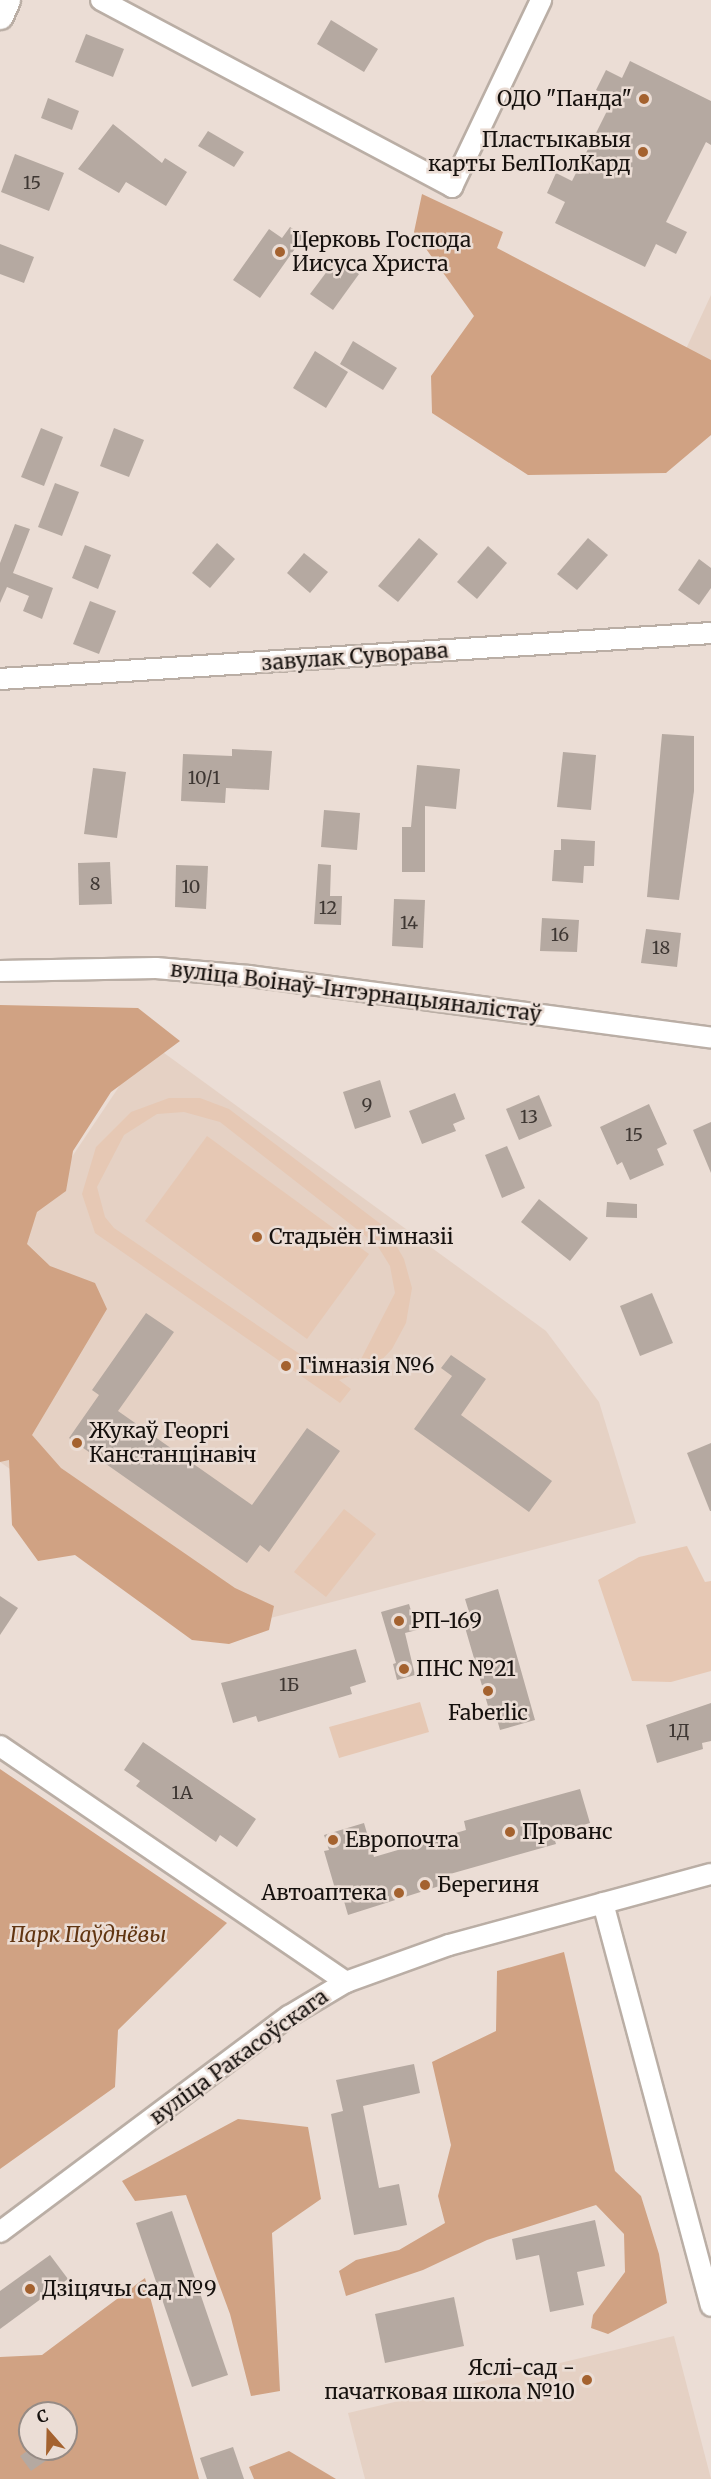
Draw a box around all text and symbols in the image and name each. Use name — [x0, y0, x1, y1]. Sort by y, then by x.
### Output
place label: ОДО "Панда" — [497, 86, 632, 112]
marker: ОДО "Панда" — [637, 92, 651, 106]
place label: Пластыкавыя карты БелПолКард — [428, 127, 631, 177]
marker: Пластыкавыя карты БелПолКард — [636, 145, 650, 159]
house number: 15 — [23, 172, 41, 194]
place label: Церковь Господа Иисуса Христа — [292, 227, 471, 277]
marker: Церковь Господа Иисуса Христа — [273, 245, 287, 259]
street label: завулак Суворава — [261, 638, 449, 676]
house number: 10/1 — [188, 767, 220, 789]
house number: 8 — [90, 873, 100, 895]
house number: 10 — [182, 876, 200, 898]
house number: 12 — [319, 897, 337, 919]
house number: 14 — [400, 912, 418, 934]
house number: 16 — [551, 924, 569, 946]
house number: 18 — [652, 937, 670, 959]
street label: вуліца Воінаў-Інтэрнацыяналістаў — [169, 957, 543, 1027]
house number: 9 — [362, 1094, 372, 1116]
house number: 13 — [520, 1106, 538, 1128]
house number: 15 — [625, 1124, 643, 1146]
place label: Стадыён Гімназіі — [269, 1224, 453, 1250]
marker: Стадыён Гімназіі — [250, 1230, 264, 1244]
place label: Гімназія №6 — [298, 1353, 434, 1379]
marker: Гімназія №6 — [279, 1359, 293, 1373]
place label: Жукаў Георгі Канстанцінавіч — [89, 1418, 256, 1468]
marker: Жукаў Георгі Канстанцінавіч — [70, 1436, 84, 1450]
place label: РП-169 — [411, 1608, 482, 1634]
marker: РП-169 — [392, 1614, 406, 1628]
place label: ПНС №21 — [416, 1656, 516, 1682]
marker: ПНС №21 — [397, 1662, 411, 1676]
house number: 1Б — [279, 1674, 299, 1696]
marker: Faberlic — [481, 1684, 495, 1698]
place label: Faberlic — [448, 1700, 528, 1726]
house number: 1Д — [668, 1720, 690, 1742]
house number: 1А — [171, 1782, 193, 1804]
place label: Прованс — [522, 1819, 613, 1845]
marker: Прованс — [503, 1825, 517, 1839]
place label: Европочта — [345, 1827, 459, 1853]
marker: Европочта — [326, 1833, 340, 1847]
place label: Берегиня — [437, 1872, 539, 1898]
marker: Берегиня — [418, 1878, 432, 1892]
place label: Автоаптека — [261, 1880, 387, 1906]
marker: Автоаптека — [392, 1886, 406, 1900]
park label: Парк Паўднёвы — [10, 1922, 166, 1948]
street label: вуліца Ракасоўскага — [145, 1984, 333, 2130]
place label: Дзіцячы сад №9 — [42, 2276, 217, 2302]
marker: Дзіцячы сад №9 — [23, 2282, 37, 2296]
place label: Яслі-сад - пачатковая школа №10 — [324, 2355, 575, 2405]
marker: Яслі-сад - пачатковая школа №10 — [580, 2373, 594, 2387]
north arrow — [18, 2401, 78, 2461]
text: С — [34, 2405, 51, 2427]

